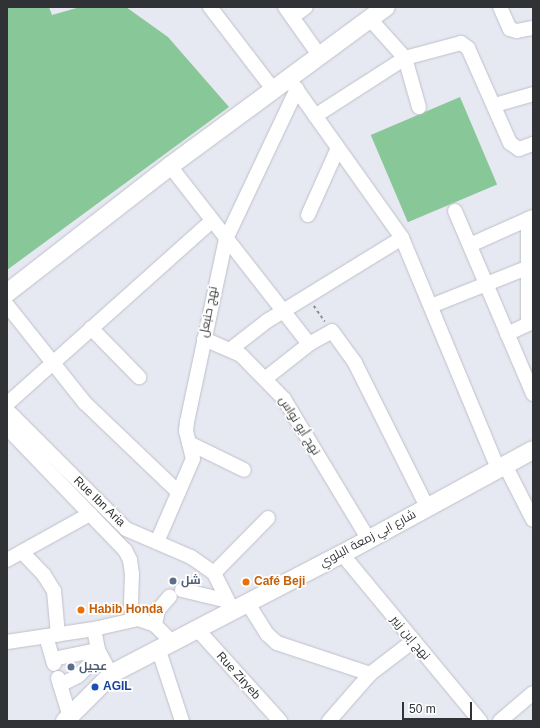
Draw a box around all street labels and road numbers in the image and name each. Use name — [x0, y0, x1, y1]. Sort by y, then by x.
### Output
street label: نهج حنبعل — [197, 285, 221, 339]
street label: نهج أبو نواس — [275, 394, 323, 458]
street label: Rue Ibn Aria — [70, 474, 128, 530]
street label: شارع ابي زمعة البلوي — [317, 507, 419, 571]
street label: نهج إبن زبير — [387, 613, 433, 663]
street label: Rue Ziryeb — [213, 649, 263, 703]

